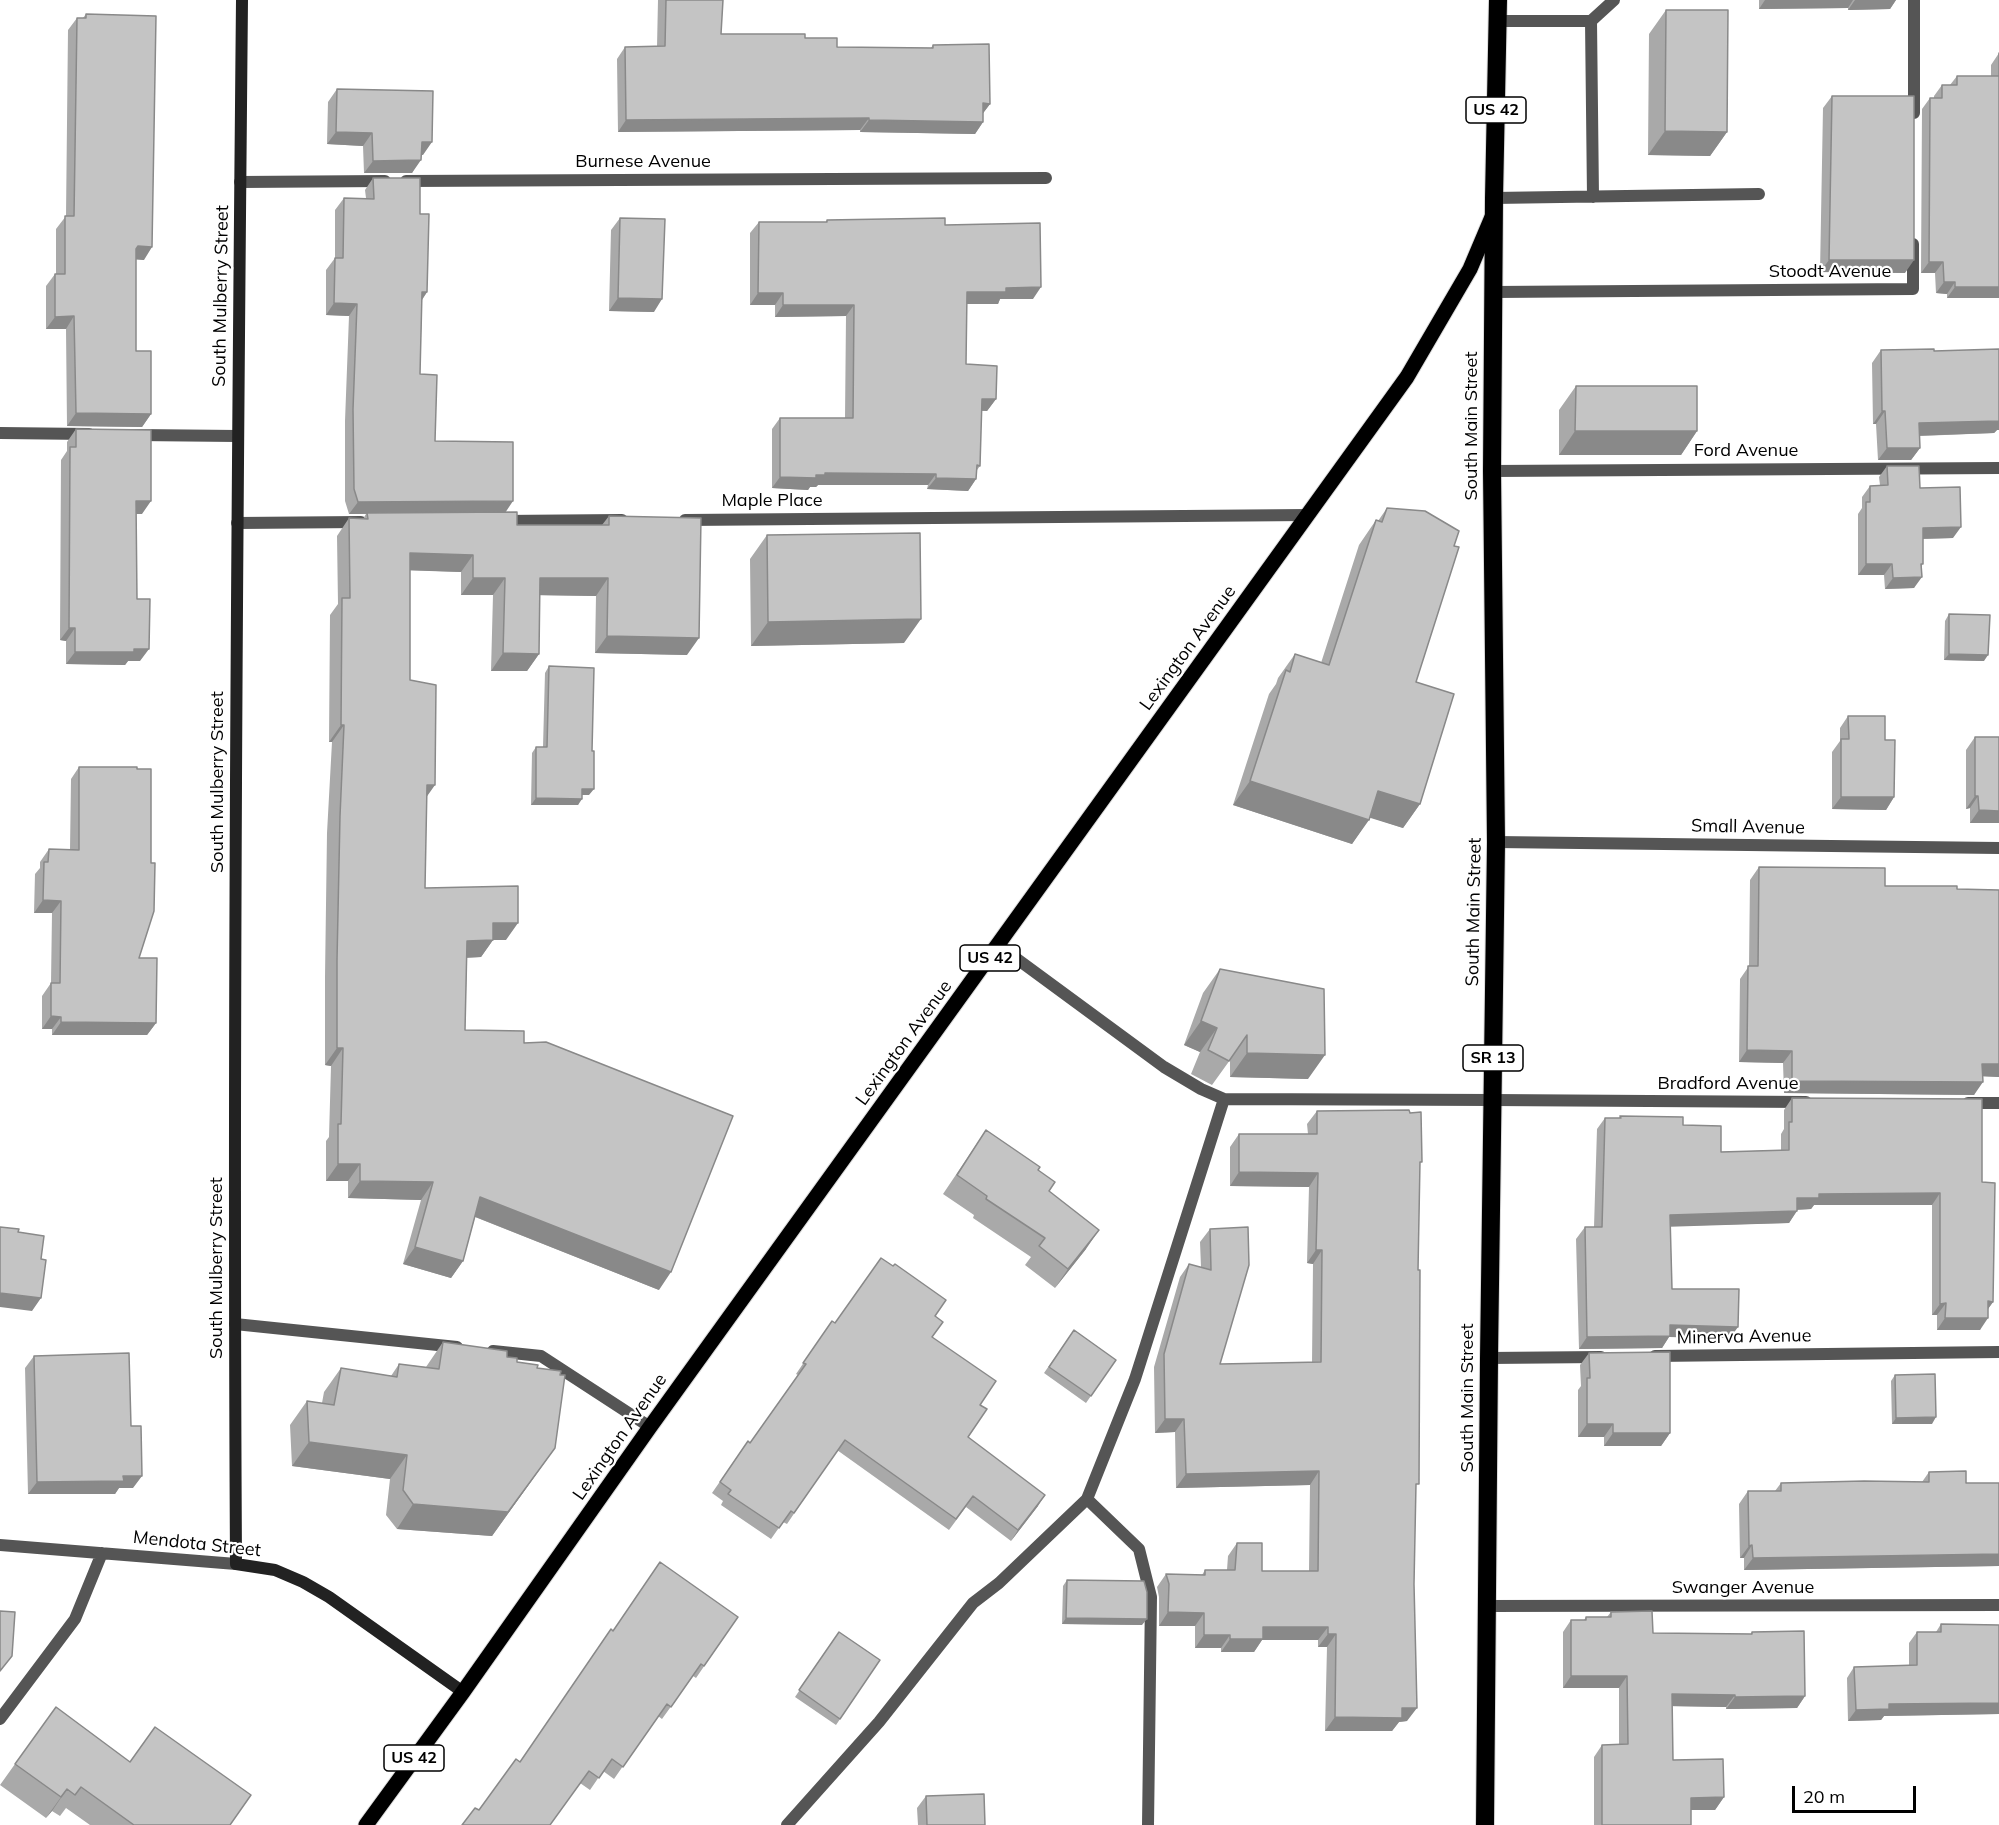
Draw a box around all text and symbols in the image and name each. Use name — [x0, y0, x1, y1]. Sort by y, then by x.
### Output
road number: US 42 — [1466, 97, 1526, 123]
street label: Burnese Avenue — [575, 151, 711, 173]
street label: South Mulberry Street — [209, 205, 233, 387]
street label: Stoodt Avenue — [1769, 261, 1891, 283]
street label: South Main Street — [1461, 352, 1483, 500]
street label: Ford Avenue — [1694, 440, 1798, 462]
street label: Maple Place — [721, 490, 823, 512]
street label: Lexington Avenue — [1135, 581, 1241, 715]
street label: South Mulberry Street — [207, 691, 229, 873]
street label: Small Avenue — [1691, 815, 1805, 839]
street label: South Main Street — [1462, 837, 1486, 987]
road number: US 42 — [960, 945, 1020, 971]
street label: Lexington Avenue — [851, 976, 957, 1110]
road number: SR 13 — [1463, 1045, 1523, 1071]
street label: Bradford Avenue — [1657, 1073, 1799, 1095]
street label: South Mulberry Street — [206, 1177, 228, 1359]
street label: South Main Street — [1457, 1324, 1479, 1472]
street label: Minerva Avenue — [1676, 1325, 1812, 1349]
street label: Lexington Avenue — [568, 1370, 672, 1504]
street label: Mendota Street — [132, 1527, 262, 1561]
street label: Swanger Avenue — [1672, 1577, 1814, 1599]
road number: US 42 — [384, 1745, 444, 1771]
scale bar — [1795, 1774, 1920, 1812]
text: 20 m — [1803, 1785, 1845, 1808]

